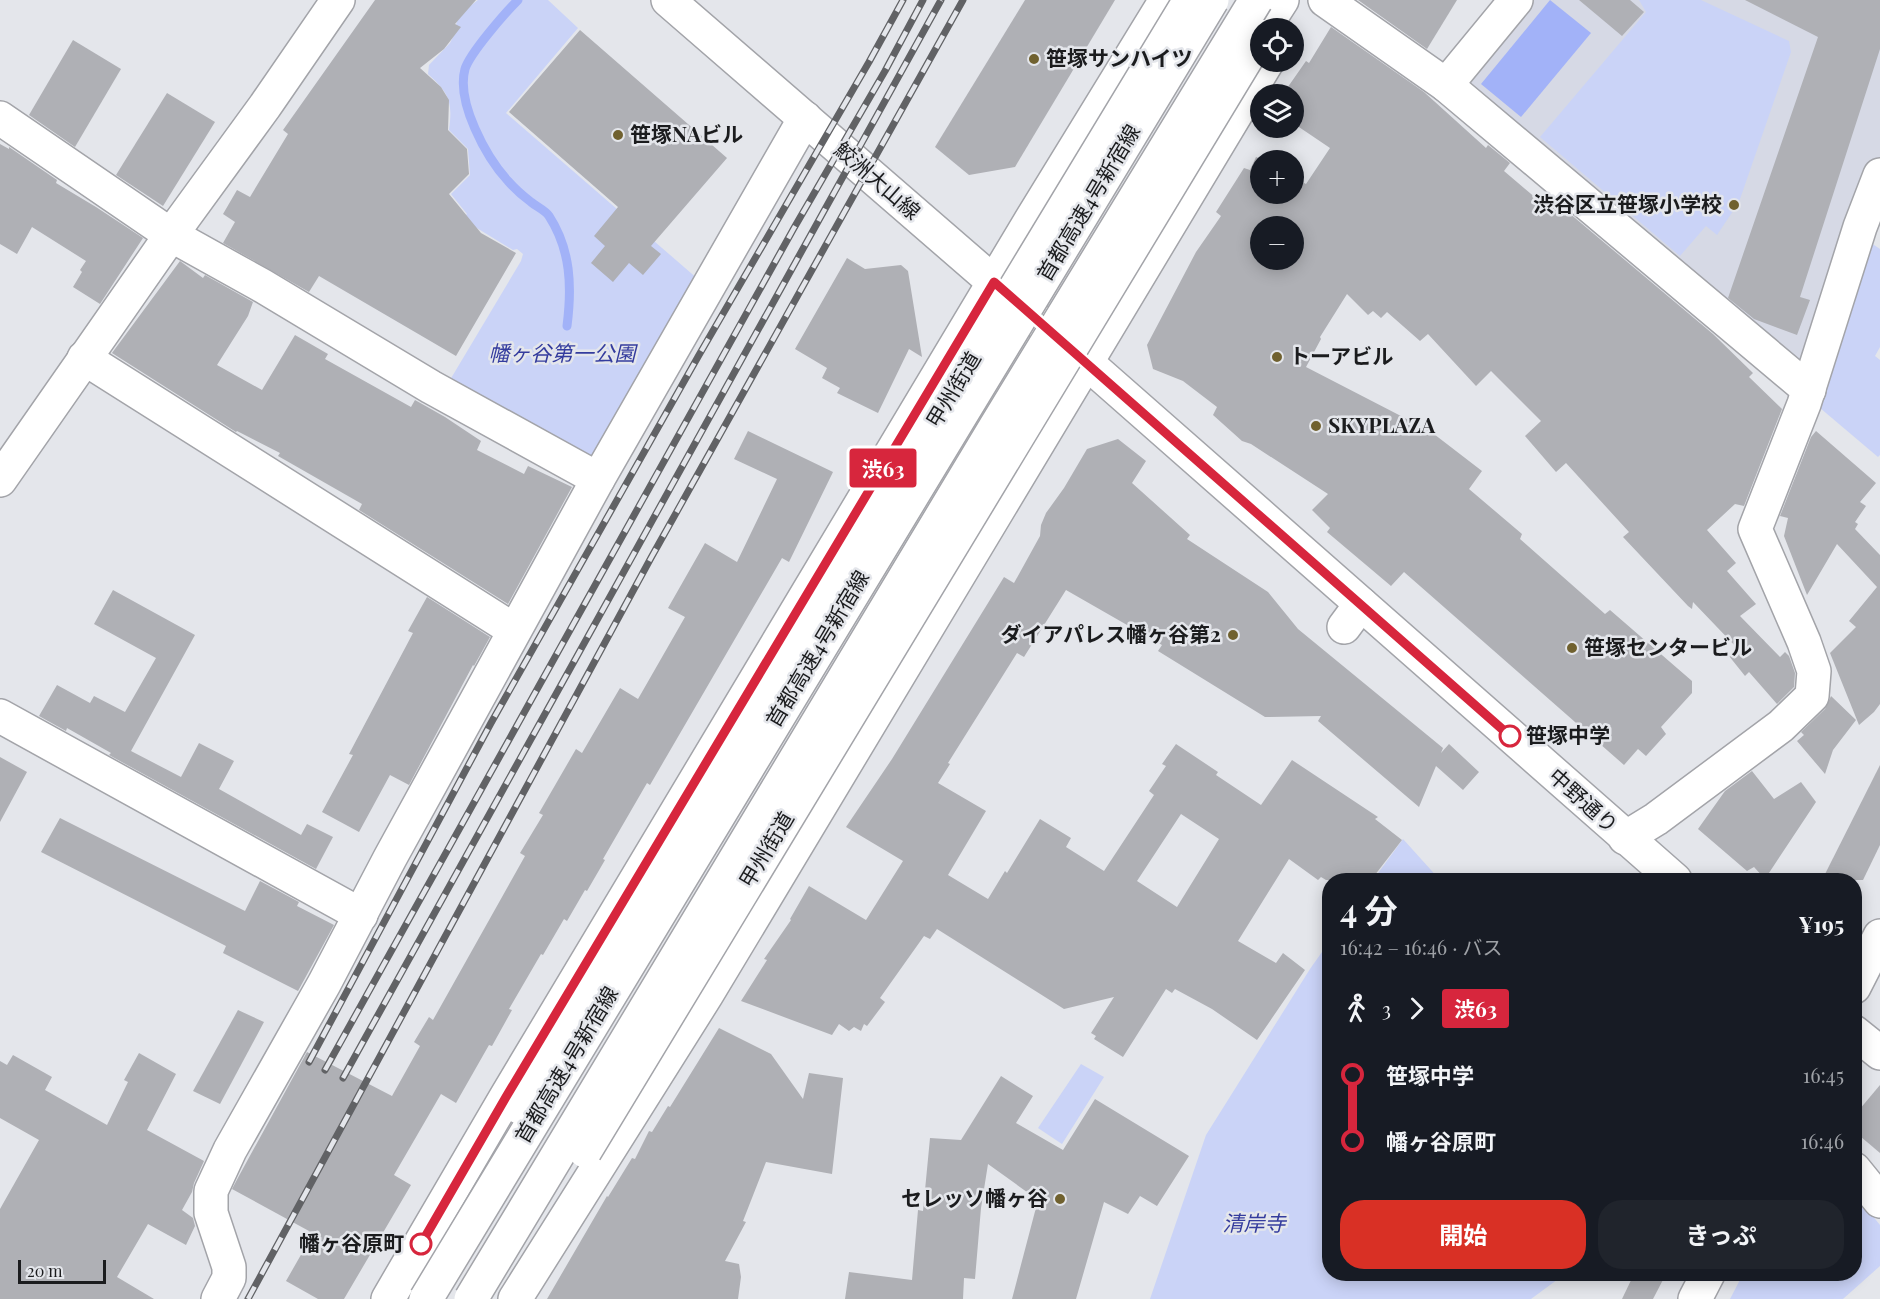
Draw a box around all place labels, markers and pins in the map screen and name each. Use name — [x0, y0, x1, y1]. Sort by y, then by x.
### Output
place label: 笹塚サンハイツ — [1046, 43, 1193, 71]
marker: 笹塚サンハイツ — [1027, 52, 1041, 66]
place label: 笹塚NAビル — [630, 119, 743, 147]
marker: 笹塚NAビル — [611, 128, 625, 142]
place label: 渋谷区立笹塚小学校 — [1533, 189, 1722, 217]
marker: 渋谷区立笹塚小学校 — [1727, 198, 1741, 212]
place label: トーアビル — [1289, 341, 1393, 369]
marker: トーアビル — [1270, 350, 1284, 364]
place label: SKYPLAZA — [1328, 410, 1436, 438]
marker: SKYPLAZA — [1309, 419, 1323, 433]
place label: ダイアパレス幡ヶ谷第2 — [1000, 619, 1221, 647]
marker: ダイアパレス幡ヶ谷第2 — [1226, 628, 1240, 642]
place label: 笹塚センタービル — [1584, 632, 1752, 660]
marker: 笹塚センタービル — [1565, 641, 1579, 655]
place label: 笹塚中学 — [1526, 720, 1610, 748]
marker: 笹塚中学 — [1499, 725, 1521, 747]
place label: セレッソ幡ヶ谷 — [901, 1183, 1048, 1211]
marker: セレッソ幡ヶ谷 — [1053, 1192, 1067, 1206]
place label: 幡ヶ谷原町 — [299, 1228, 404, 1256]
marker: 幡ヶ谷原町 — [410, 1233, 432, 1255]

